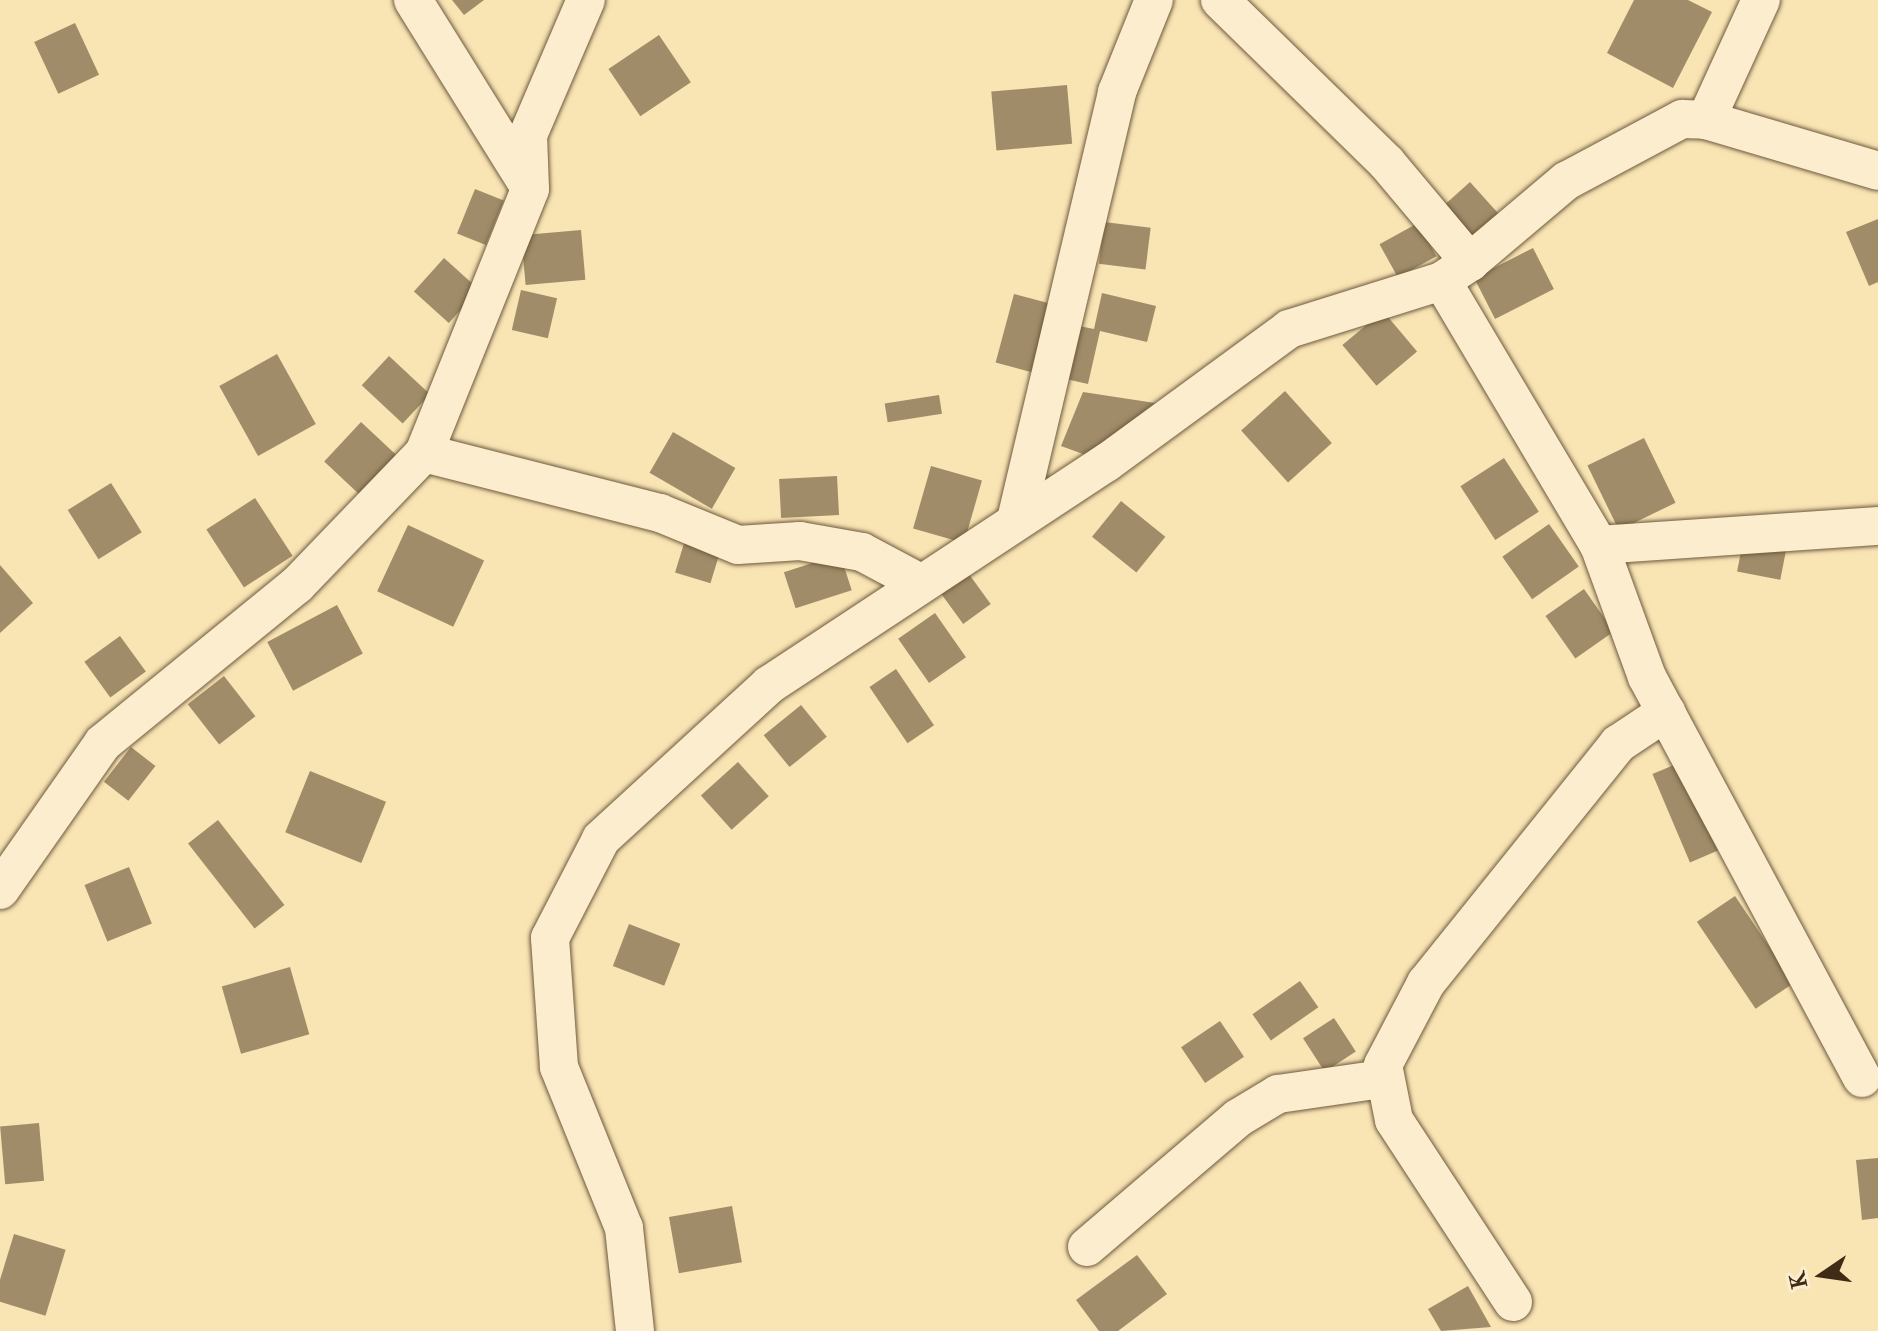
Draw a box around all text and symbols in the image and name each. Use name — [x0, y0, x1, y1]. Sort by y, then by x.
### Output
north arrow — [1782, 1235, 1862, 1315]
text: K — [1784, 1270, 1813, 1291]

